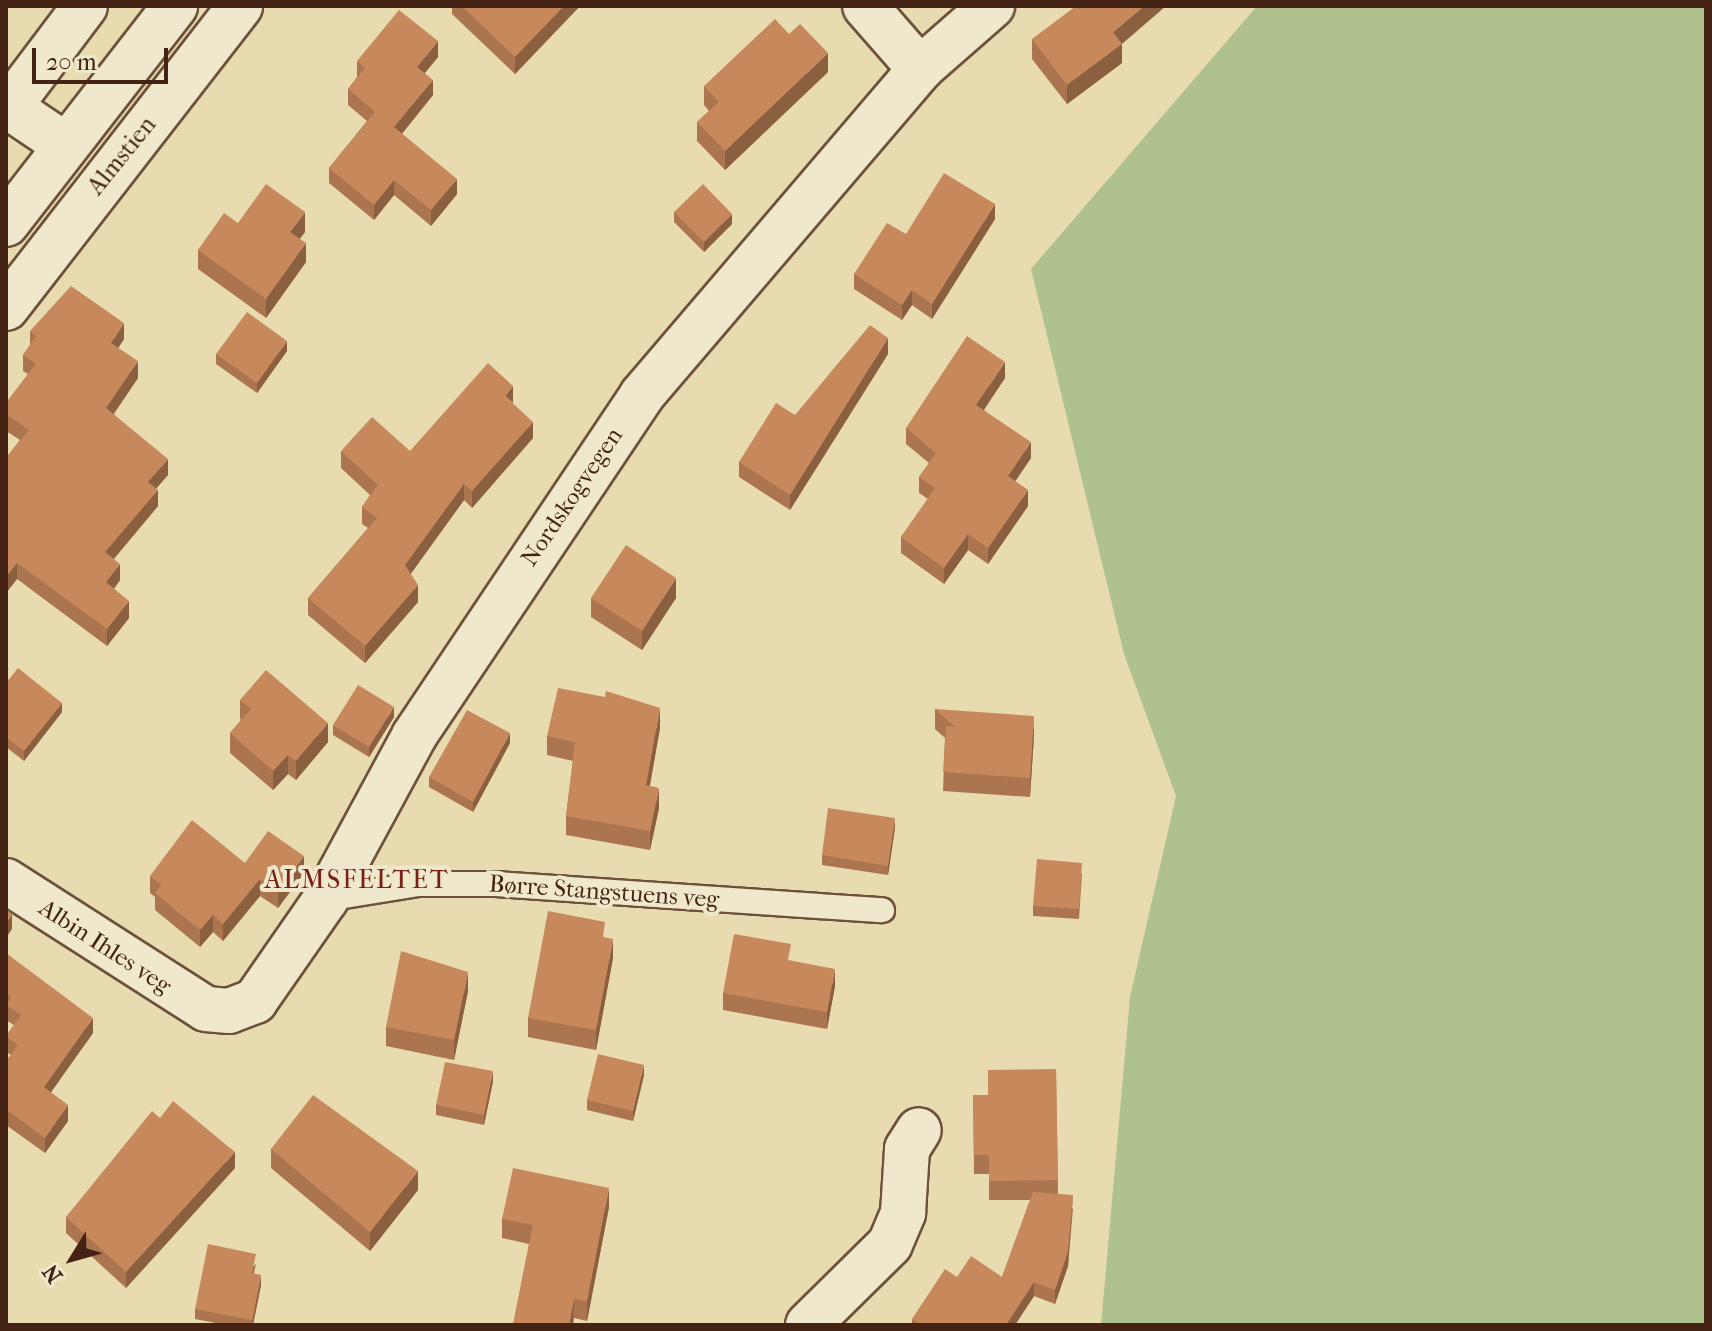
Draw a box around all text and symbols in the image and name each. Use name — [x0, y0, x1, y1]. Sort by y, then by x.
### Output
scale bar — [36, 32, 172, 82]
text: 20 m — [46, 48, 97, 76]
street label: Almstien — [82, 111, 162, 201]
street label: Nordskogvegen — [515, 422, 629, 572]
district label: ALMSFELTET — [264, 864, 450, 896]
street label: Børre Stangstuens veg — [488, 870, 720, 914]
street label: Albin Ihles veg — [33, 894, 177, 1000]
north arrow — [32, 1219, 112, 1299]
text: N — [37, 1259, 68, 1288]

